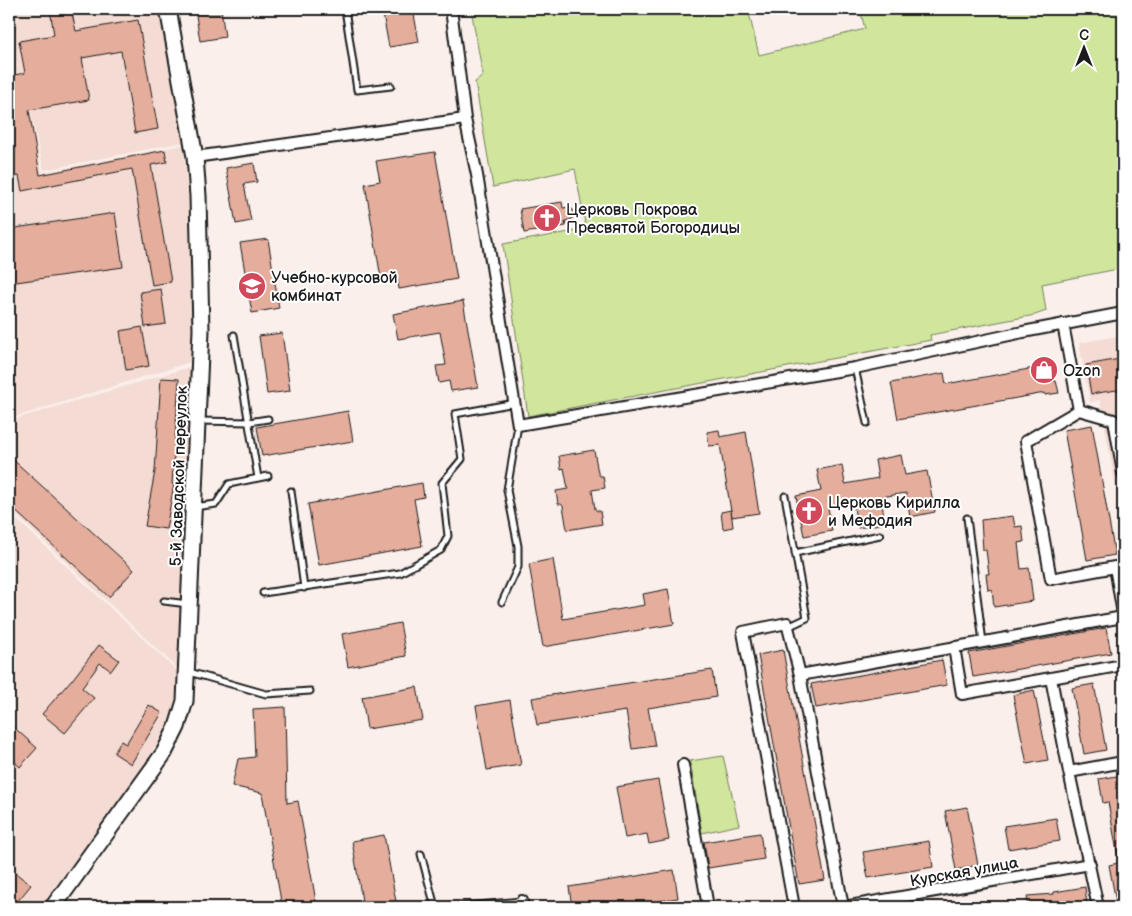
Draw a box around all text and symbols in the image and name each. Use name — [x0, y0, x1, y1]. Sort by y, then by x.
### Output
north arrow — [1060, 22, 1110, 72]
text: С — [1079, 27, 1089, 44]
place label: Церковь Покрова Пресвятой Богородицы — [566, 201, 740, 238]
church icon: Церковь Покрова Пресвятой Богородицы — [532, 203, 562, 233]
place label: Учебно-курсовой комбинат — [271, 269, 398, 306]
school or university icon: Учебно-курсовой комбинат — [237, 271, 267, 301]
shop icon: Ozon — [1029, 355, 1059, 385]
place label: Ozon — [1063, 362, 1101, 381]
street label: 5-й Заводской переулок — [167, 385, 192, 567]
place label: Церковь Кирилла и Мефодия — [828, 494, 961, 531]
church icon: Церковь Кирилла и Мефодия — [794, 496, 824, 526]
street label: Курская улица — [909, 853, 1020, 891]

